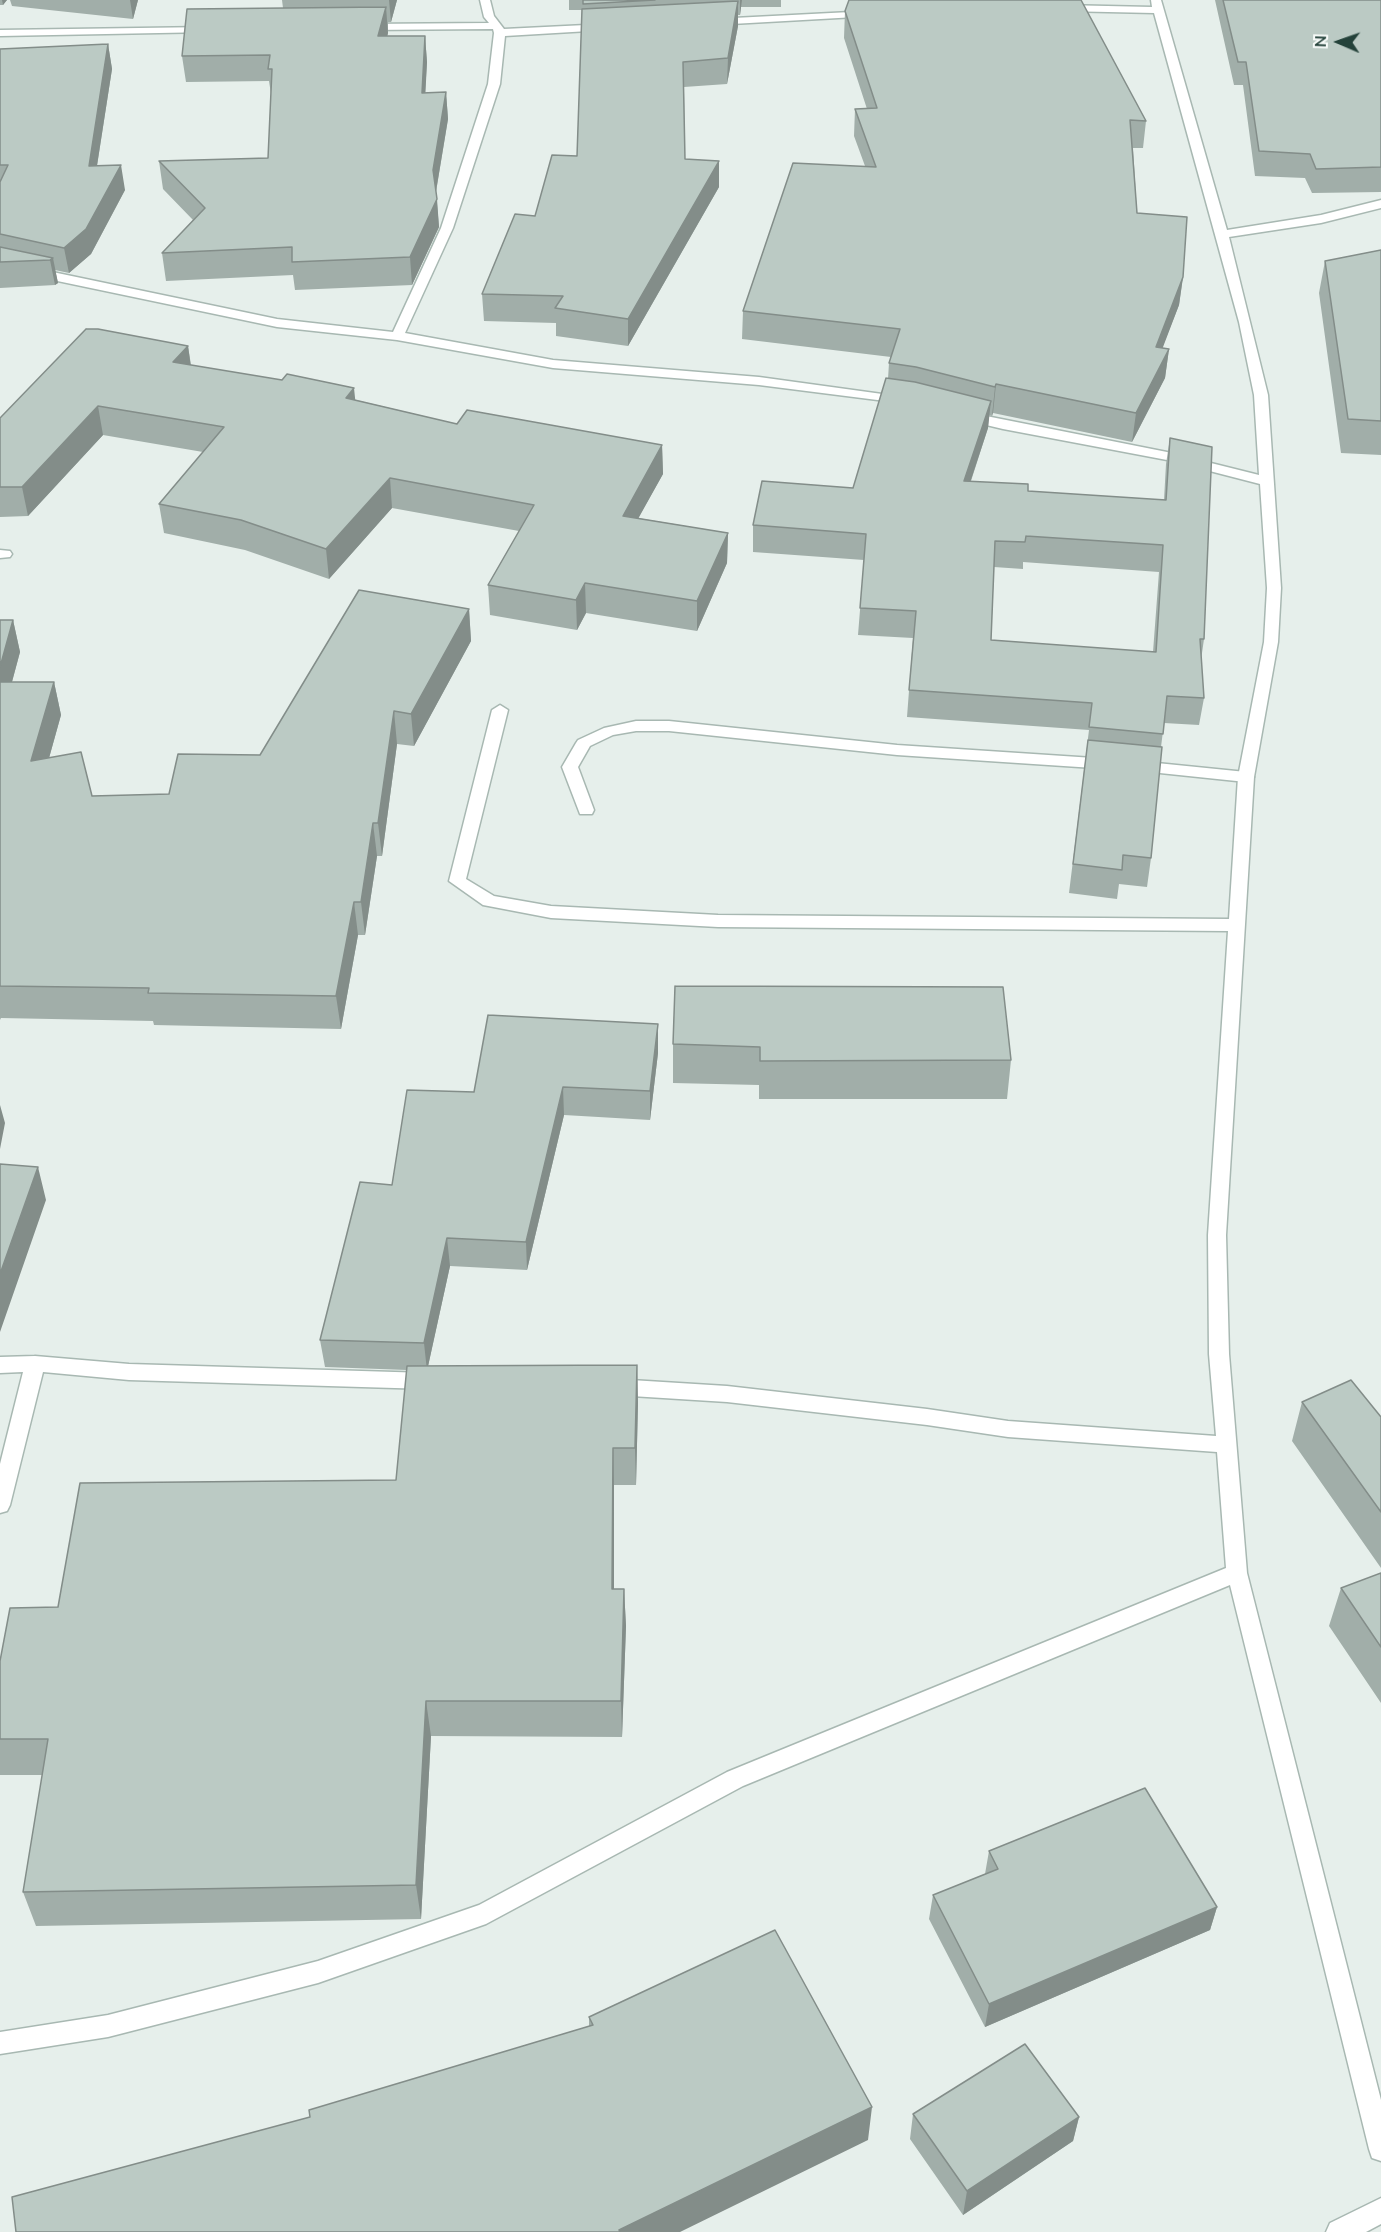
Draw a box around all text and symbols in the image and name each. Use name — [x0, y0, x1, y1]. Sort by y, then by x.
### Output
north arrow — [1309, 12, 1369, 72]
text: N — [1310, 35, 1332, 48]

